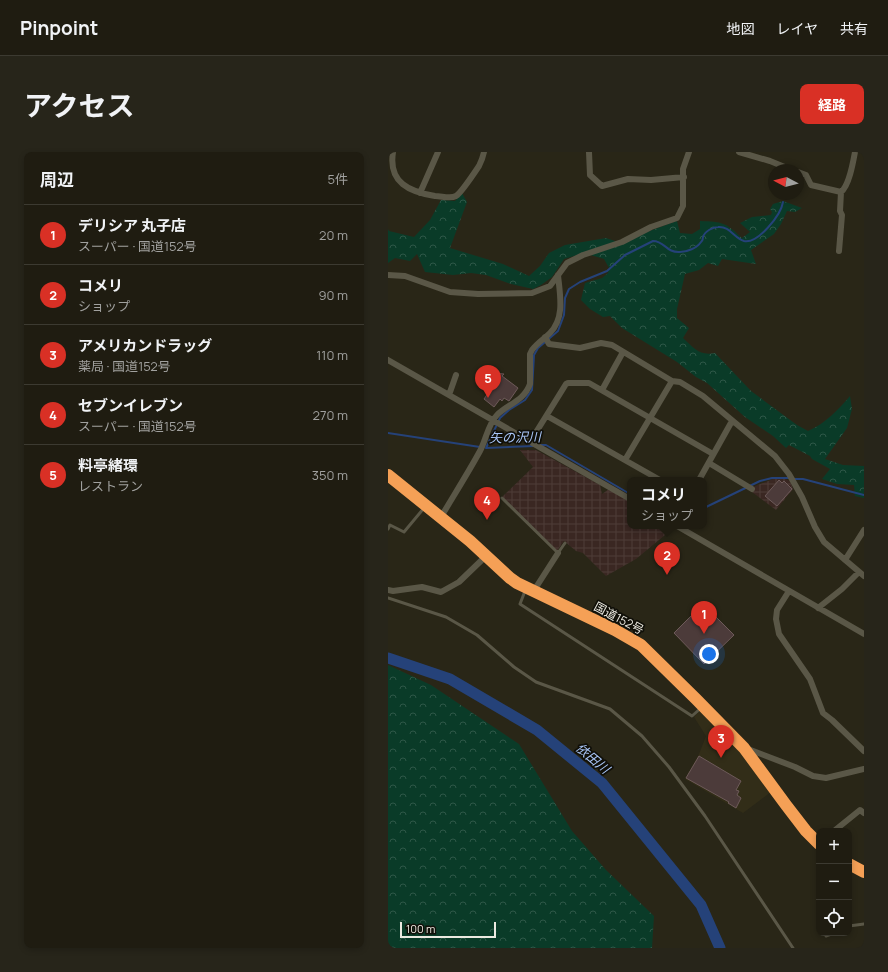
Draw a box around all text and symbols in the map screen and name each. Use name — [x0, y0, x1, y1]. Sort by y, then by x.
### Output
text: Pinpoint — [20, 15, 98, 41]
text: 地図 — [726, 19, 754, 38]
text: レイヤ — [776, 19, 818, 38]
text: 共有 — [840, 19, 868, 38]
button: 経路 — [800, 84, 864, 124]
text: アクセス — [24, 86, 135, 124]
north arrow — [768, 164, 804, 200]
text: 周辺 — [40, 168, 74, 191]
text: 5件 — [327, 170, 348, 188]
text: デリシア 丸子店 — [78, 215, 186, 236]
text: 1 — [50, 226, 56, 244]
text: 20 m — [319, 226, 348, 244]
text: スーパー · 国道152号 — [78, 237, 197, 255]
text: コメリ — [78, 275, 123, 296]
text: 2 — [49, 286, 57, 304]
text: 90 m — [318, 286, 348, 304]
text: ショップ — [78, 297, 130, 315]
text: アメリカンドラッグ — [78, 335, 212, 356]
text: 3 — [49, 346, 57, 364]
text: 110 m — [316, 346, 348, 364]
text: 薬局 · 国道152号 — [78, 357, 171, 375]
pin: 5 — [475, 365, 501, 398]
text: セブンイレブン — [78, 395, 183, 416]
text: 4 — [49, 406, 57, 424]
text: 270 m — [313, 406, 348, 424]
text: スーパー · 国道152号 — [78, 417, 197, 435]
water label: 矢の沢川 — [489, 428, 543, 446]
text: 料亭緒環 — [78, 455, 138, 476]
text: 5 — [49, 466, 57, 484]
text: 350 m — [312, 466, 348, 484]
text: レストラン — [78, 477, 143, 495]
popup — [627, 477, 707, 529]
text: コメリ — [641, 484, 686, 505]
pin: 4 — [474, 487, 500, 520]
text: ショップ — [641, 506, 693, 524]
pin: 2 — [654, 542, 680, 575]
street label: 国道152号 — [591, 598, 647, 638]
pin: 1 — [691, 601, 717, 634]
your location — [699, 644, 719, 664]
pin: 3 — [708, 725, 734, 758]
water label: 依田川 — [572, 739, 615, 779]
map controls — [816, 828, 852, 936]
button: + — [816, 828, 852, 864]
button: − — [816, 864, 852, 900]
button: locate — [816, 900, 852, 936]
scale bar — [400, 920, 496, 939]
text: 100 m — [406, 921, 435, 936]

